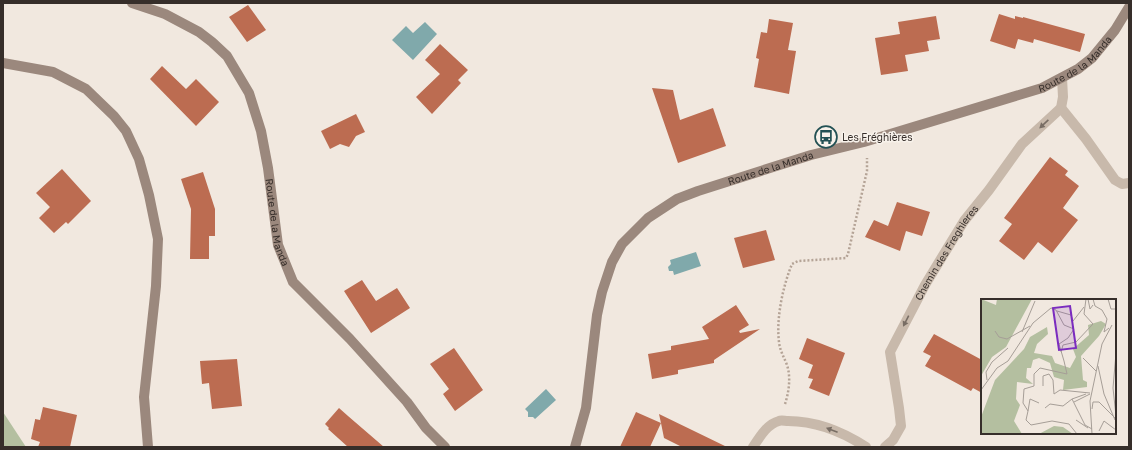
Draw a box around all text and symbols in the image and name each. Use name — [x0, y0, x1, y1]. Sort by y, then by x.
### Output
street label: Route de la Manda — [1037, 33, 1114, 95]
one-way arrow — [1039, 119, 1049, 129]
bus stop icon: Les Fréghières — [813, 124, 839, 150]
place label: Les Fréghières — [842, 131, 912, 143]
street label: Route de la Manda — [726, 149, 815, 187]
street label: Route de la Manda — [263, 178, 292, 268]
street label: Chemin des Freghieres — [912, 203, 981, 302]
inset map — [981, 299, 1116, 434]
one-way arrow — [903, 316, 909, 327]
one-way arrow — [825, 426, 837, 432]

